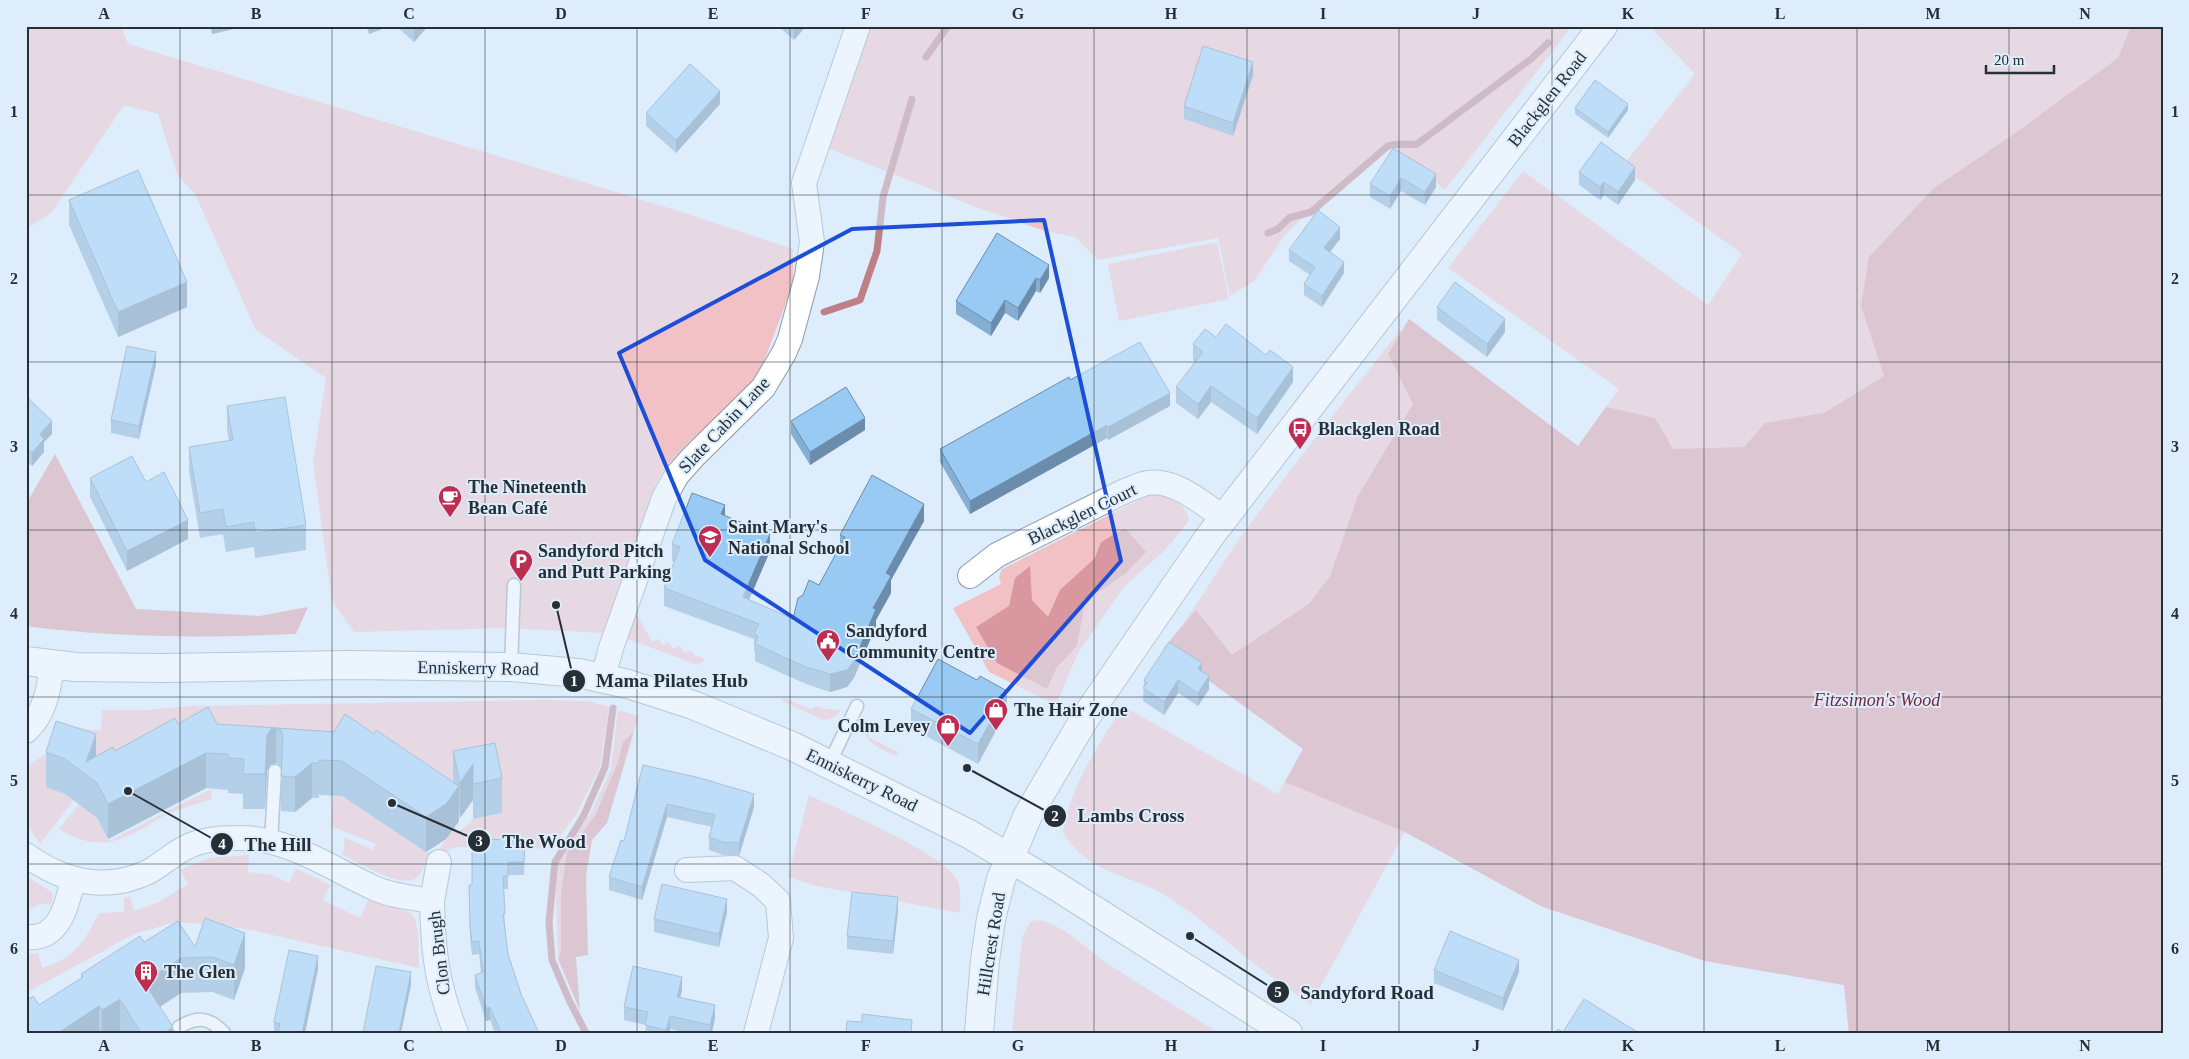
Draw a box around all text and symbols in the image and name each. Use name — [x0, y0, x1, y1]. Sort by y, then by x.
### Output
text: A — [98, 5, 110, 22]
text: B — [251, 5, 262, 22]
text: C — [403, 5, 415, 22]
text: D — [555, 5, 567, 22]
text: E — [708, 5, 718, 22]
text: F — [861, 5, 871, 22]
text: G — [1012, 5, 1025, 22]
text: H — [1165, 5, 1178, 22]
text: I — [1320, 5, 1326, 22]
text: J — [1472, 5, 1480, 22]
text: K — [1622, 5, 1635, 22]
text: L — [1775, 5, 1785, 22]
text: M — [1925, 5, 1941, 22]
text: N — [2079, 5, 2091, 22]
scale bar — [1986, 42, 2054, 74]
street label: Blackglen Road — [1504, 47, 1590, 151]
text: 20 m — [1994, 52, 2025, 68]
text: 1 — [10, 103, 18, 120]
text: 1 — [2171, 103, 2179, 120]
text: 2 — [10, 270, 18, 287]
text: 2 — [2171, 270, 2179, 287]
street label: Slate Cabin Lane — [674, 373, 774, 477]
bus stop icon: Blackglen Road — [1287, 416, 1313, 450]
place label: Blackglen Road — [1318, 419, 1440, 439]
text: 3 — [10, 438, 18, 455]
text: 3 — [2171, 438, 2179, 455]
place label: The Nineteenth Bean Café — [468, 477, 587, 518]
street label: Blackglen Court — [1024, 479, 1140, 549]
cafe icon: The Nineteenth Bean Café — [437, 484, 463, 518]
place label: Saint Mary's National School — [728, 517, 850, 558]
school or university icon: Saint Mary's National School — [697, 524, 723, 558]
place label: Sandyford Pitch and Putt Parking — [538, 541, 671, 582]
parking icon: Sandyford Pitch and Putt Parking — [508, 548, 534, 582]
text: 4 — [10, 605, 18, 622]
text: 4 — [2171, 605, 2179, 622]
place label: Sandyford Community Centre — [846, 621, 995, 662]
public building icon: Sandyford Community Centre — [815, 628, 841, 662]
street label: Enniskerry Road — [417, 657, 539, 679]
callout: Mama Pilates Hub — [561, 664, 758, 698]
text: Mama Pilates Hub — [596, 670, 748, 691]
text: 1 — [570, 673, 578, 689]
park label: Fitzsimon's Wood — [1813, 690, 1941, 710]
shop icon: The Hair Zone — [983, 697, 1009, 731]
place label: The Hair Zone — [1014, 700, 1128, 720]
shop icon: Colm Levey — [935, 713, 961, 747]
place label: Colm Levey — [838, 716, 930, 736]
street label: Enniskerry Road — [803, 744, 921, 816]
text: 5 — [10, 772, 18, 789]
text: 5 — [2171, 772, 2179, 789]
callout: Lambs Cross — [1043, 799, 1195, 833]
text: Lambs Cross — [1078, 805, 1184, 826]
text: 2 — [1051, 808, 1059, 824]
callout: The Wood — [467, 824, 596, 858]
callout: The Hill — [209, 827, 321, 861]
text: The Wood — [502, 831, 586, 852]
text: 3 — [475, 833, 483, 849]
text: The Hill — [244, 834, 312, 855]
text: 4 — [218, 836, 226, 852]
street label: Hillcrest Road — [973, 891, 1009, 997]
street label: Clon Brugh — [424, 910, 454, 996]
text: 6 — [10, 940, 18, 957]
text: 6 — [2171, 940, 2179, 957]
building icon: The Glen — [133, 959, 159, 993]
place label: The Glen — [164, 962, 236, 982]
callout: Sandyford Road — [1265, 975, 1444, 1009]
text: Sandyford Road — [1300, 982, 1434, 1003]
text: 5 — [1274, 984, 1282, 1000]
text: A — [98, 1037, 110, 1054]
text: B — [251, 1037, 262, 1054]
text: C — [403, 1037, 415, 1054]
text: D — [555, 1037, 567, 1054]
text: E — [708, 1037, 718, 1054]
text: F — [861, 1037, 871, 1054]
text: G — [1012, 1037, 1025, 1054]
text: H — [1165, 1037, 1178, 1054]
text: I — [1320, 1037, 1326, 1054]
text: J — [1472, 1037, 1480, 1054]
text: K — [1622, 1037, 1635, 1054]
text: L — [1775, 1037, 1785, 1054]
text: M — [1925, 1037, 1941, 1054]
text: N — [2079, 1037, 2091, 1054]

